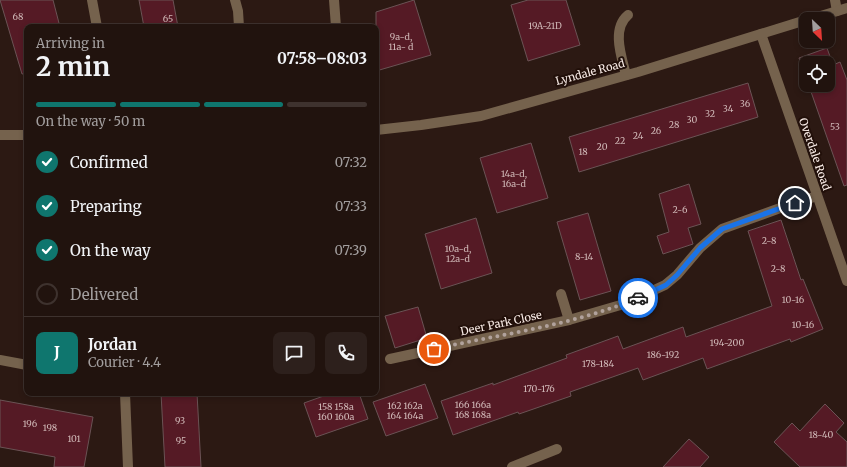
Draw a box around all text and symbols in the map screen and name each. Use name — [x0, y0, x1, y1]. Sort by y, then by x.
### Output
house number: 68 — [13, 11, 23, 22]
north arrow — [799, 12, 835, 48]
map controls — [799, 12, 835, 92]
house number: 65 — [163, 13, 173, 24]
house number: 19A-21D — [528, 20, 562, 31]
house number: 9a-d, 11a- d — [389, 31, 414, 52]
text: Arriving in — [36, 35, 105, 52]
text: 07:58–08:03 — [277, 49, 367, 68]
text: 2 min — [36, 50, 110, 83]
street label: Lyndale Road — [554, 56, 627, 88]
button: locate — [799, 56, 835, 92]
house number: 36 — [740, 98, 751, 109]
house number: 34 — [723, 103, 734, 114]
house number: 32 — [705, 108, 715, 119]
text: On the way · 50 m — [36, 113, 145, 130]
house number: 30 — [687, 114, 698, 125]
street label: Overdale Road — [796, 116, 834, 192]
house number: 28 — [669, 119, 679, 130]
house number: 53 — [830, 121, 840, 132]
house number: 26 — [651, 125, 662, 136]
house number: 24 — [633, 130, 644, 141]
house number: 22 — [615, 135, 625, 146]
house number: 20 — [597, 141, 608, 152]
house number: 18 — [578, 146, 588, 157]
icon: check — [36, 151, 58, 173]
text: Confirmed — [70, 153, 148, 172]
text: 07:32 — [335, 154, 367, 171]
house number: 14a-d, 16a-d — [501, 168, 527, 189]
pin — [778, 186, 812, 220]
icon: home — [784, 192, 806, 214]
icon: check — [36, 195, 58, 217]
text: Preparing — [70, 197, 142, 216]
text: 07:33 — [335, 198, 367, 215]
house number: 2-6 — [673, 204, 688, 215]
house number: 2-8 — [762, 235, 776, 246]
icon: check — [36, 239, 58, 261]
text: On the way — [70, 241, 151, 260]
text: 07:39 — [334, 242, 367, 259]
house number: 10a-d, 12a-d — [445, 243, 471, 264]
house number: 8-14 — [575, 251, 593, 262]
house number: 2-8 — [771, 263, 785, 274]
courier — [618, 278, 658, 318]
text: Delivered — [70, 285, 138, 304]
icon: car — [627, 287, 649, 309]
house number: 10-16 — [782, 294, 805, 305]
street label: Deer Park Close — [459, 307, 543, 338]
house number: 10-16 — [792, 319, 815, 330]
button: chat — [273, 332, 315, 374]
button: phone — [325, 332, 367, 374]
pin — [417, 332, 451, 366]
text: Jordan — [88, 335, 137, 354]
house number: 194-200 — [710, 337, 744, 348]
icon: bag — [423, 338, 445, 360]
text: J — [54, 343, 60, 362]
house number: 186-192 — [647, 349, 679, 360]
text: Courier · 4.4 — [88, 354, 161, 371]
house number: 178-184 — [582, 358, 614, 369]
house number: 170-176 — [523, 383, 555, 394]
house number: 166 166a 168 168a — [455, 399, 491, 420]
house number: 162 162a 164 164a — [387, 400, 423, 421]
house number: 158 158a 160 160a — [318, 401, 355, 422]
house number: 93 — [175, 415, 185, 426]
house number: 196 — [23, 418, 38, 429]
house number: 198 — [43, 422, 57, 433]
house number: 18-40 — [809, 429, 834, 440]
house number: 101 — [67, 433, 81, 444]
house number: 95 — [176, 435, 186, 446]

